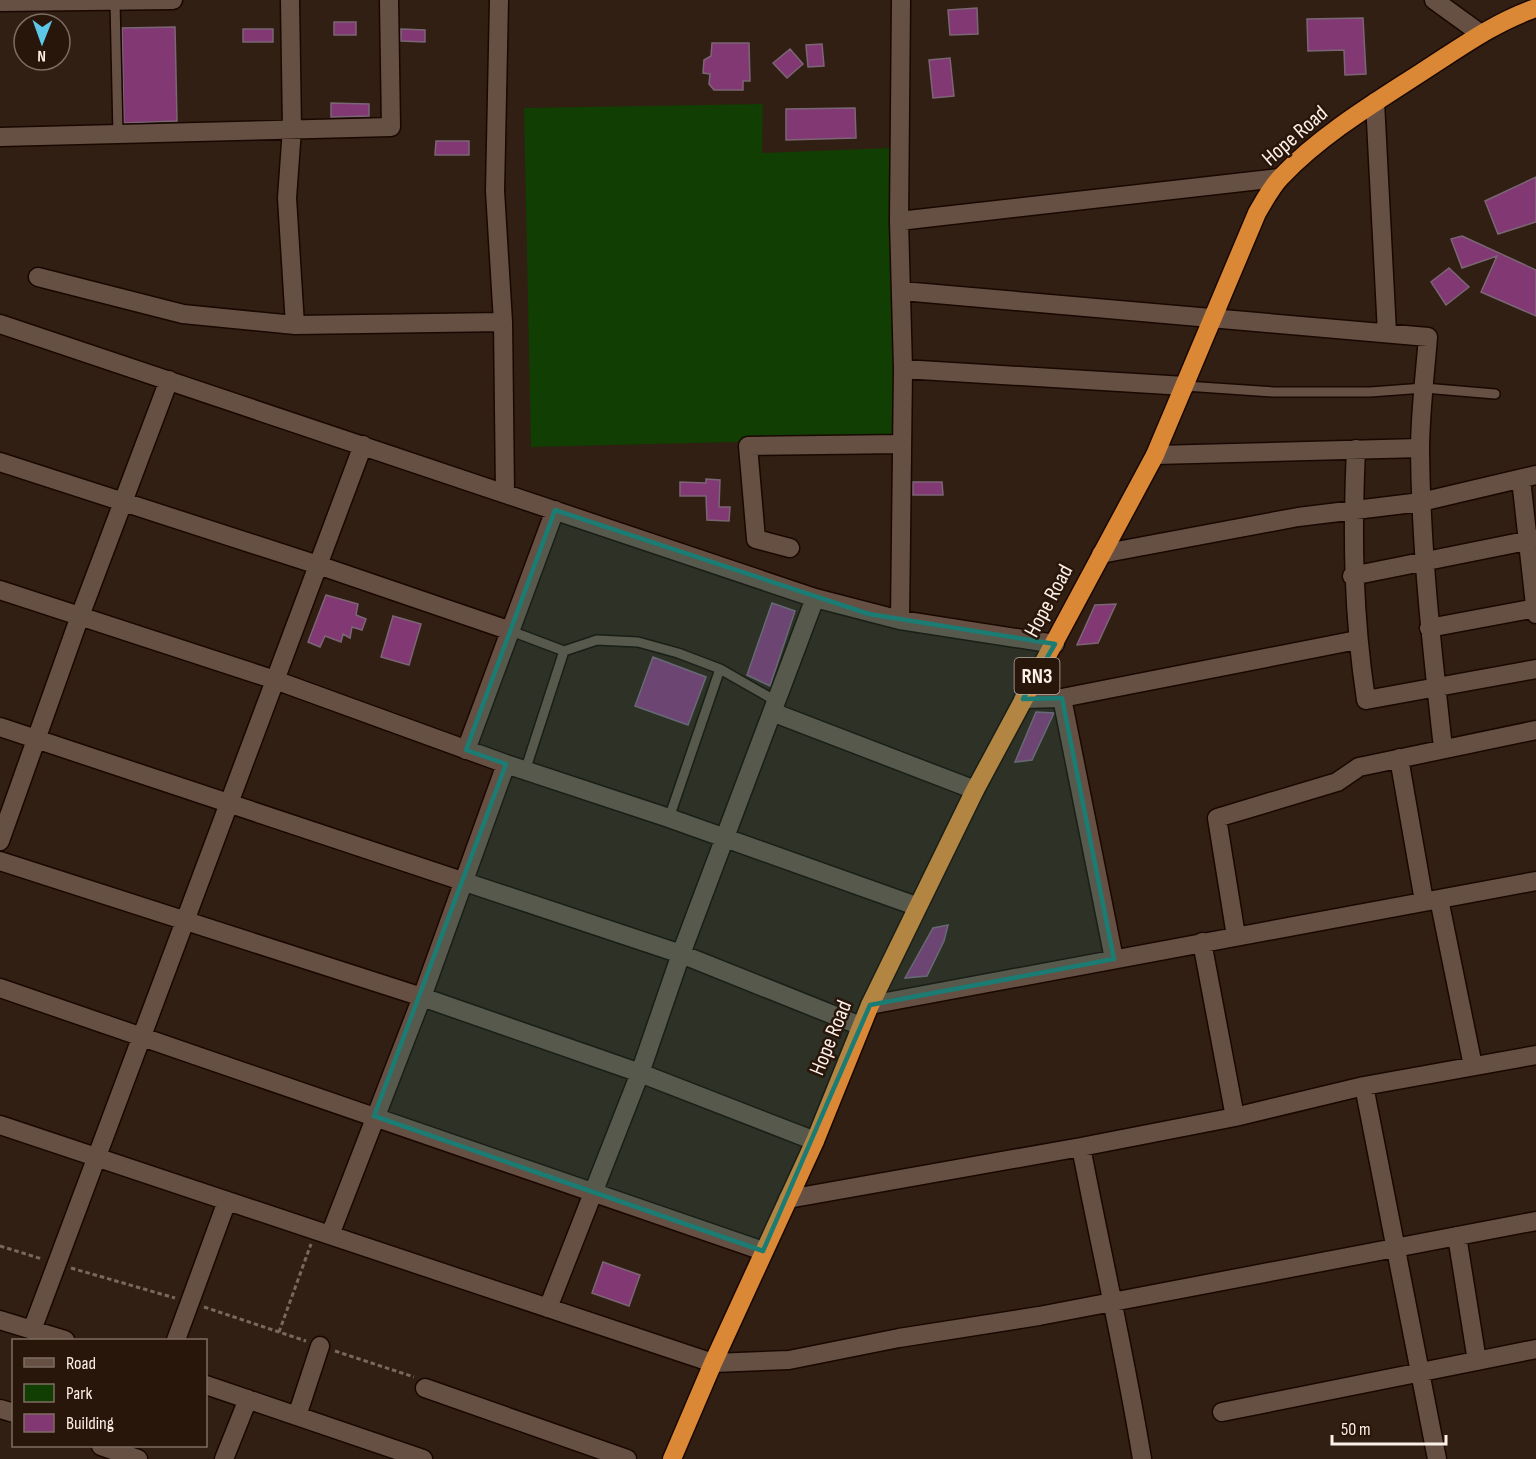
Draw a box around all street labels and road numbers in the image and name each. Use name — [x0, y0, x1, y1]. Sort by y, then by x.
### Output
street label: Hope Road — [1257, 100, 1333, 172]
street label: Hope Road — [1019, 560, 1079, 642]
road number: RN3 — [1014, 658, 1060, 694]
street label: Hope Road — [804, 997, 858, 1079]

